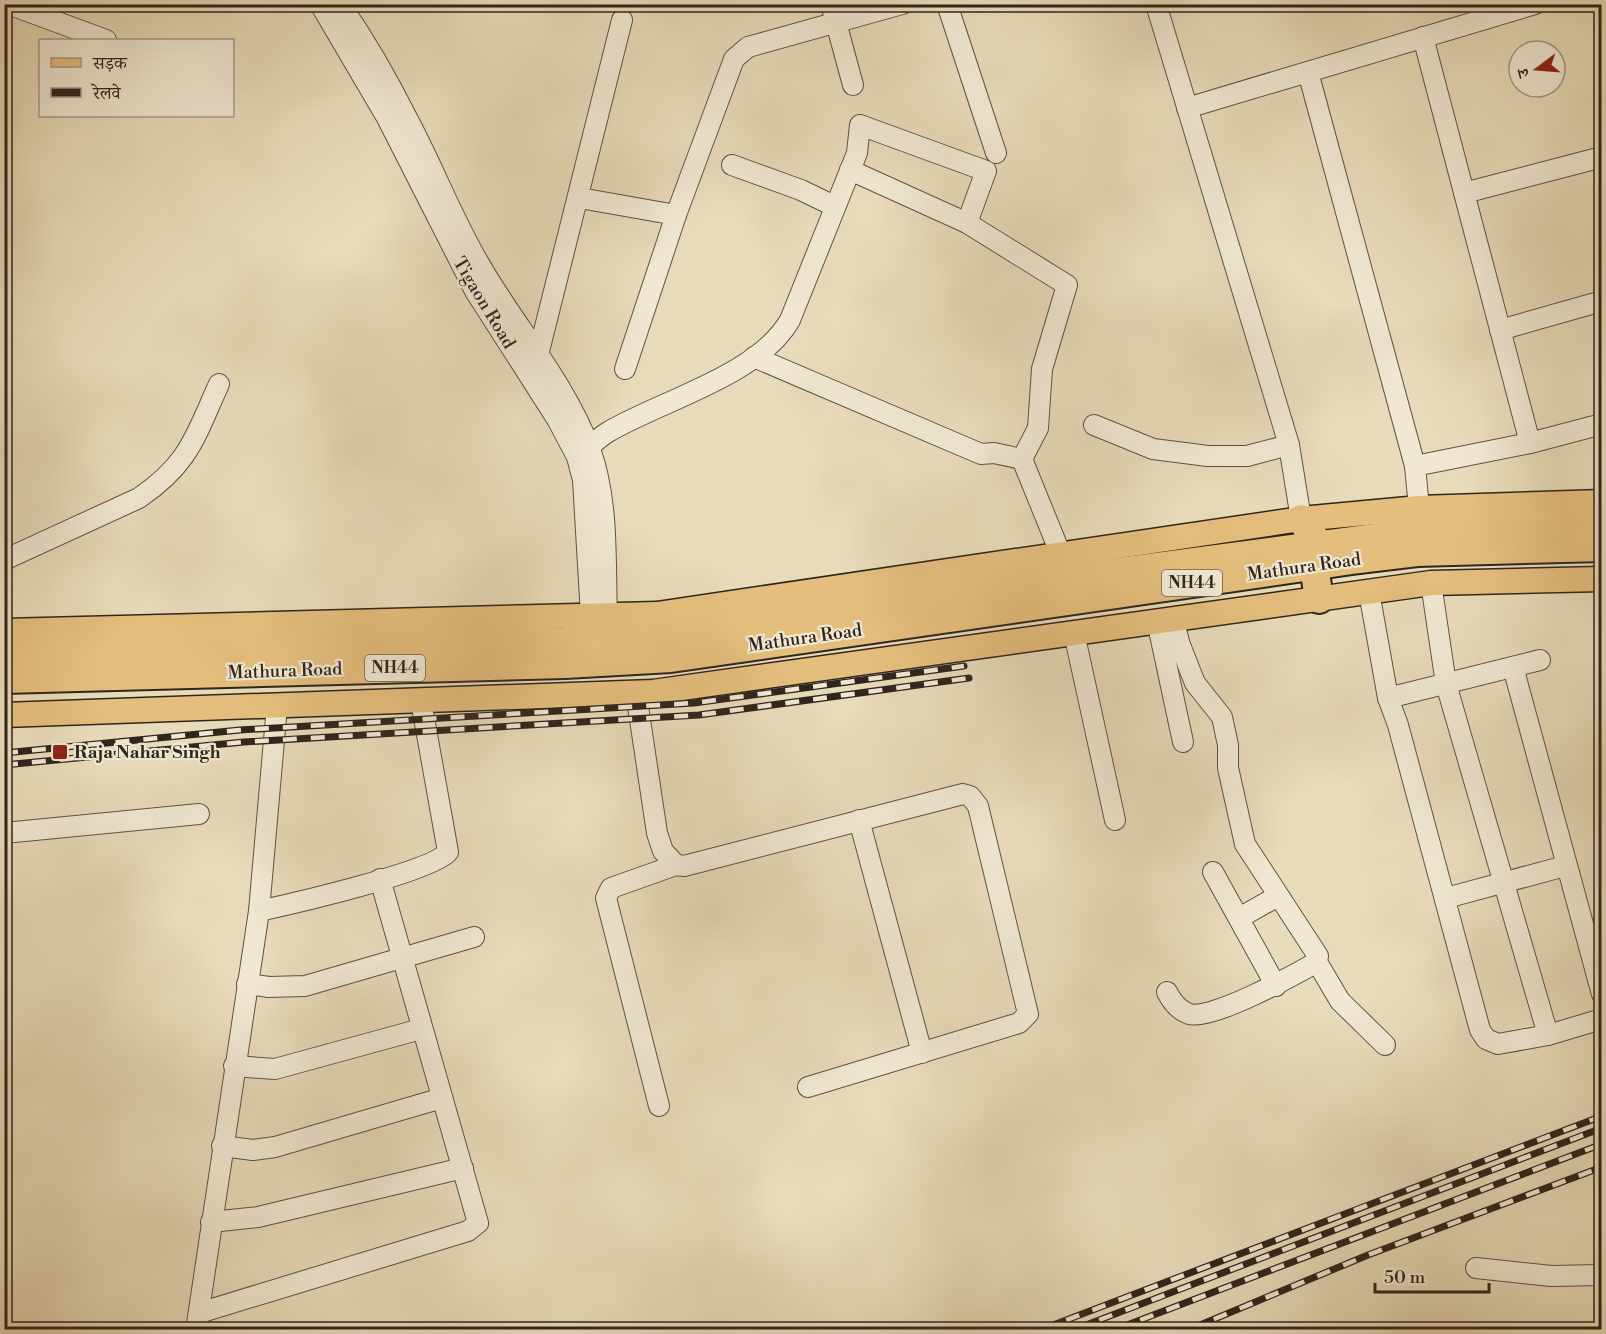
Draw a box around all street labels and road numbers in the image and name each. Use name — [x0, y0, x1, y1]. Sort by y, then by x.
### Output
street label: Tigaon Road — [448, 253, 521, 354]
street label: Mathura Road — [1246, 548, 1363, 586]
road number: NH44 — [1162, 570, 1222, 596]
street label: Mathura Road — [747, 619, 864, 657]
road number: NH44 — [365, 655, 425, 681]
street label: Mathura Road — [227, 657, 344, 684]

